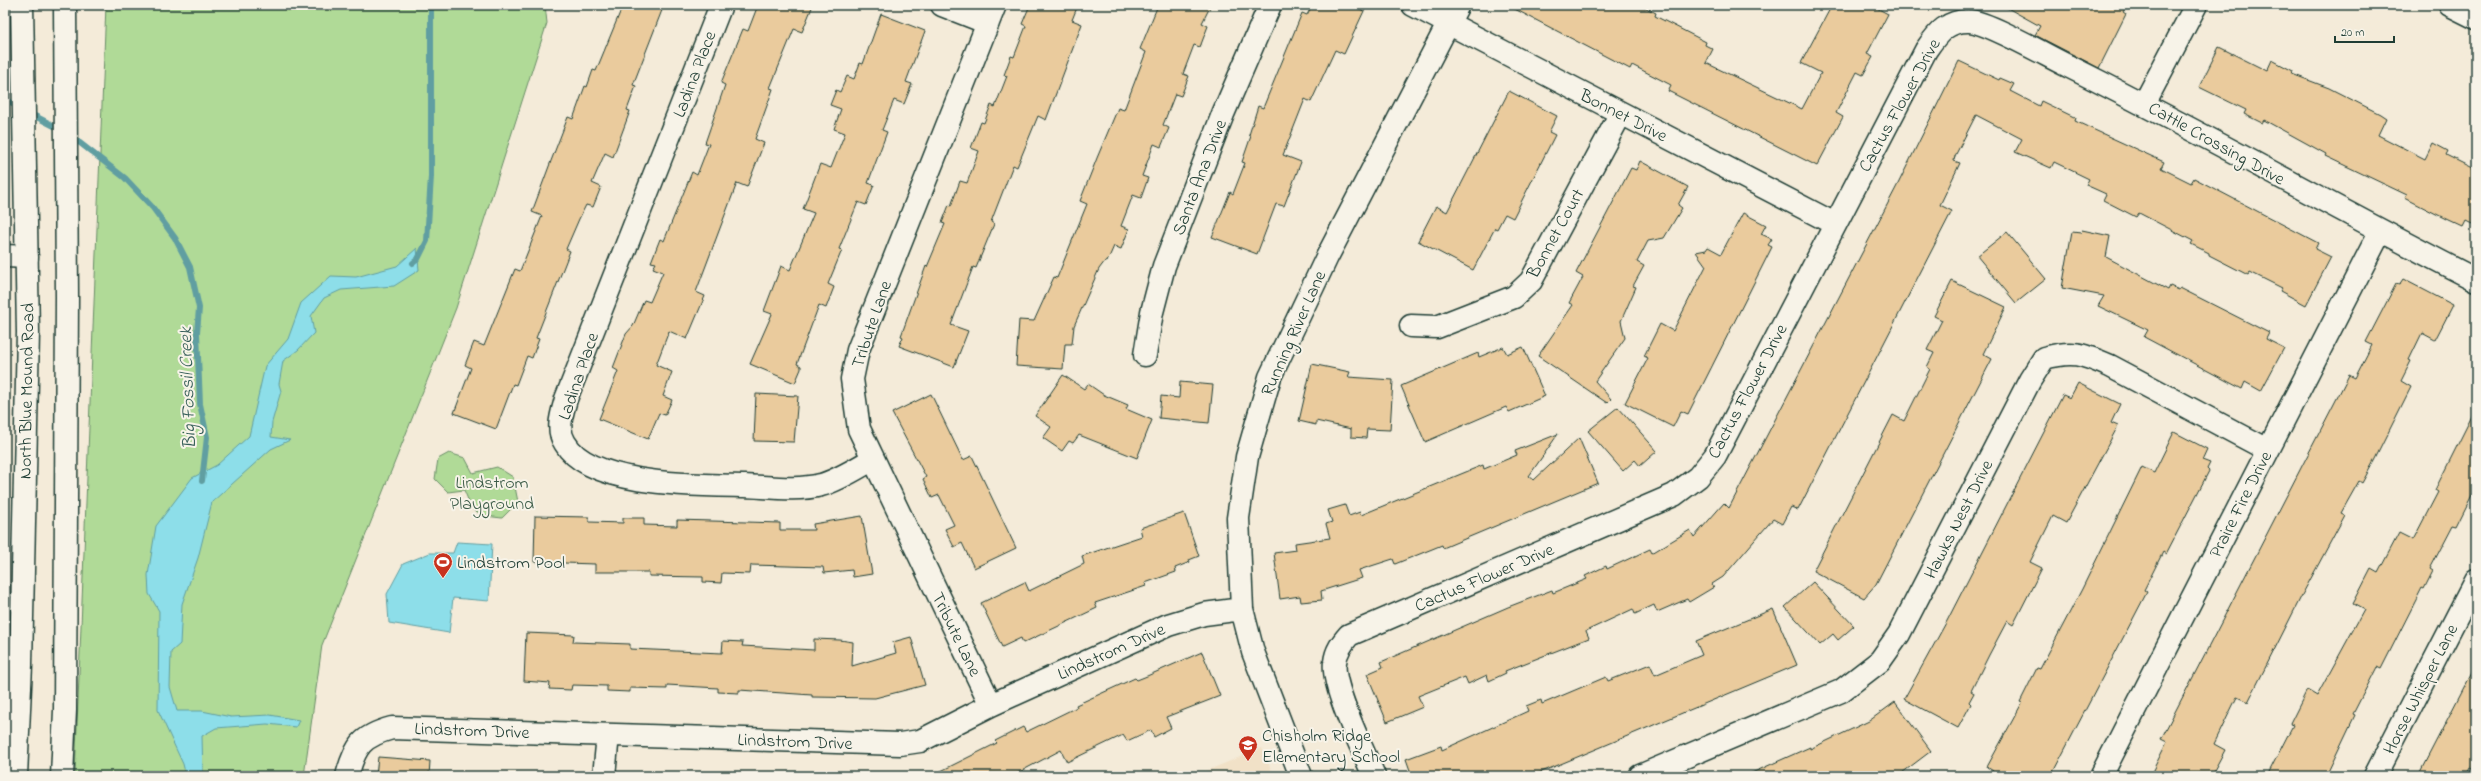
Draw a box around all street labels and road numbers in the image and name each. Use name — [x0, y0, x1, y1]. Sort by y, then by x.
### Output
street label: Ladina Place — [667, 27, 725, 122]
street label: Cactus Flower Drive — [1853, 34, 1949, 177]
street label: Bonnet Drive — [1574, 83, 1672, 150]
street label: Cattle Crossing Drive — [2142, 96, 2290, 194]
street label: Santa Ana Drive — [1167, 115, 1235, 239]
street label: Bonnet Court — [1521, 184, 1592, 284]
street label: Running River Lane — [1256, 266, 1335, 401]
street label: Tribute Lane — [846, 277, 900, 372]
street label: North Blue Mound Road — [13, 303, 43, 479]
street label: Cactus Flower Drive — [1702, 319, 1796, 464]
street label: Ladina Place — [553, 329, 607, 424]
street label: Praire Fire Drive — [2204, 446, 2280, 563]
street label: Hawks Nest Drive — [1919, 455, 2001, 584]
street label: Cactus Flower Drive — [1411, 537, 1559, 620]
street label: Tribute Lane — [924, 588, 987, 682]
street label: Lindstrom Drive — [1054, 617, 1171, 688]
street label: Horse Whisper Lane — [2378, 619, 2466, 760]
street label: Lindstrom Drive — [414, 717, 531, 747]
street label: Lindstrom Drive — [737, 728, 854, 758]

